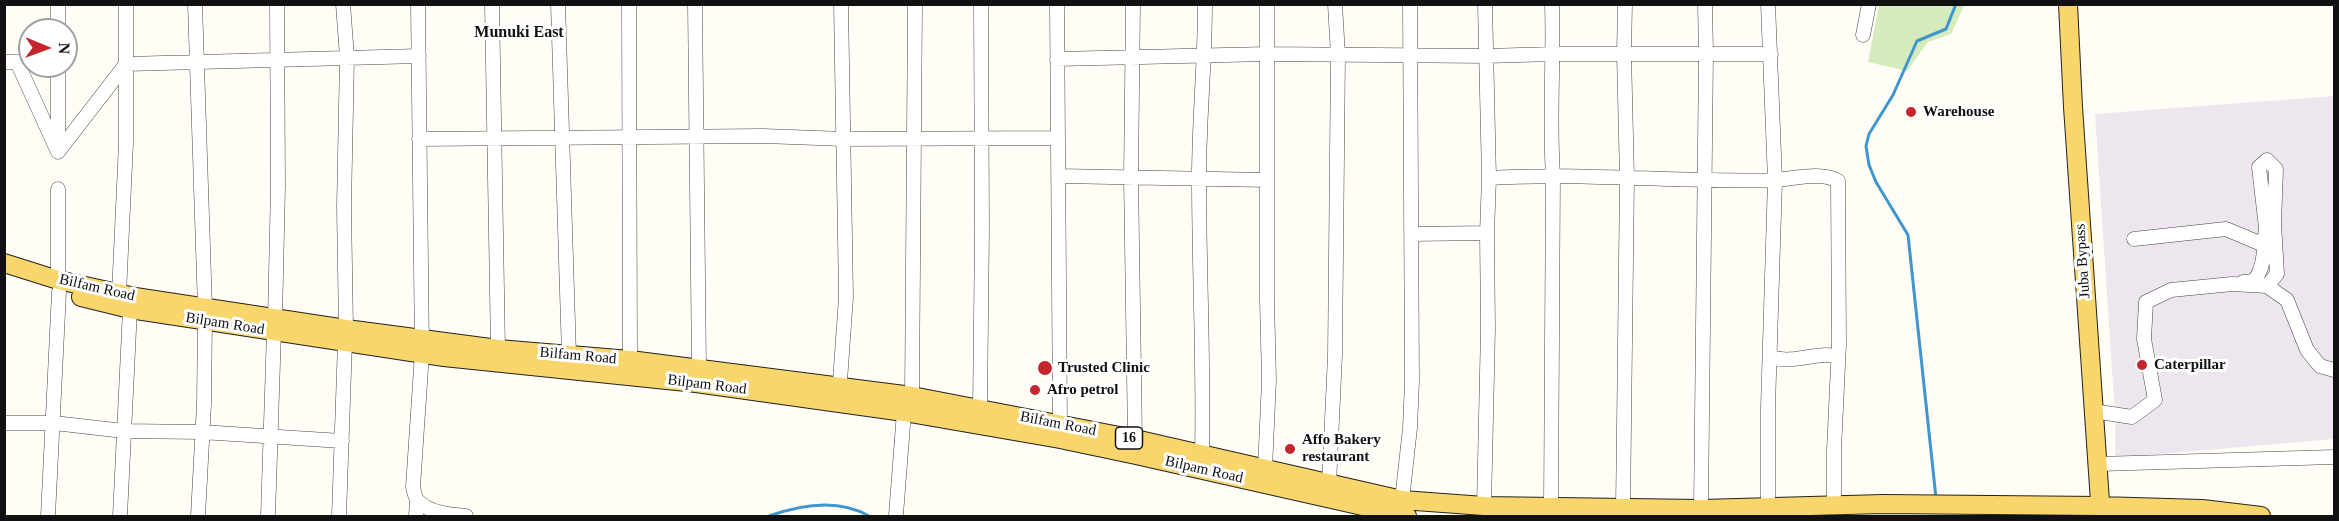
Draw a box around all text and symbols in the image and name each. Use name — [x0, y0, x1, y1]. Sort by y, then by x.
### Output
north arrow — [18, 18, 78, 78]
district label: Munuki East — [474, 23, 564, 43]
text: N — [56, 42, 73, 54]
place label: Warehouse — [1923, 103, 1994, 121]
marker: Warehouse — [1904, 105, 1918, 119]
street label: Juba Bypass — [2071, 223, 2095, 299]
street label: Bilfam Road — [57, 271, 137, 305]
street label: Bilpam Road — [184, 309, 266, 339]
street label: Bilfam Road — [539, 344, 617, 368]
place label: Caterpillar — [2154, 356, 2226, 374]
marker: Caterpillar — [2135, 358, 2149, 372]
marker: Trusted Clinic — [1036, 359, 1054, 377]
place label: Trusted Clinic — [1058, 359, 1150, 377]
street label: Bilpam Road — [666, 371, 748, 399]
place label: Afro petrol — [1047, 381, 1119, 399]
marker: Afro petrol — [1028, 383, 1042, 397]
street label: Bilfam Road — [1018, 408, 1098, 440]
road number: 16 — [1116, 427, 1142, 449]
place label: Affo Bakery restaurant — [1302, 431, 1381, 466]
marker: Affo Bakery restaurant — [1283, 442, 1297, 456]
street label: Bilpam Road — [1163, 452, 1245, 488]

